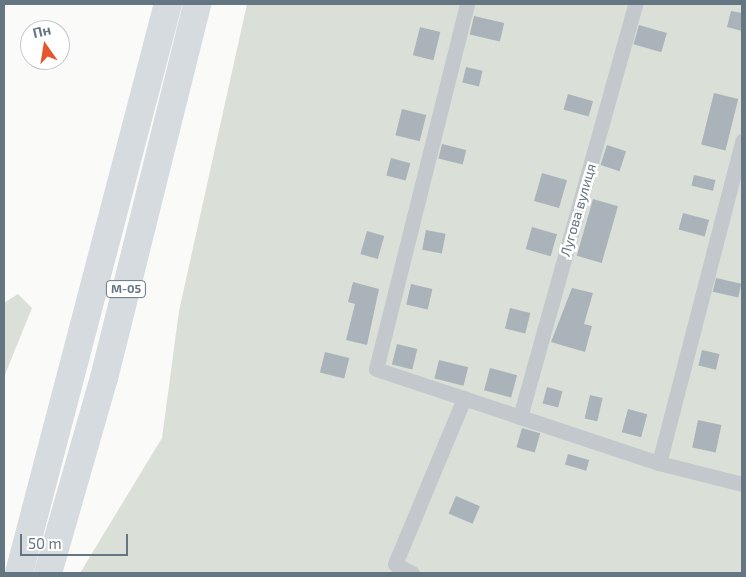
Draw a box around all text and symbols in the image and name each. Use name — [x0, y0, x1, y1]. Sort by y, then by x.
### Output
north arrow — [20, 20, 70, 70]
text: Пн — [31, 21, 53, 41]
street label: Лугова вулиця — [557, 161, 599, 259]
road number: М-05 — [105, 280, 147, 298]
scale bar — [22, 524, 130, 556]
text: 50 m — [28, 534, 62, 552]

